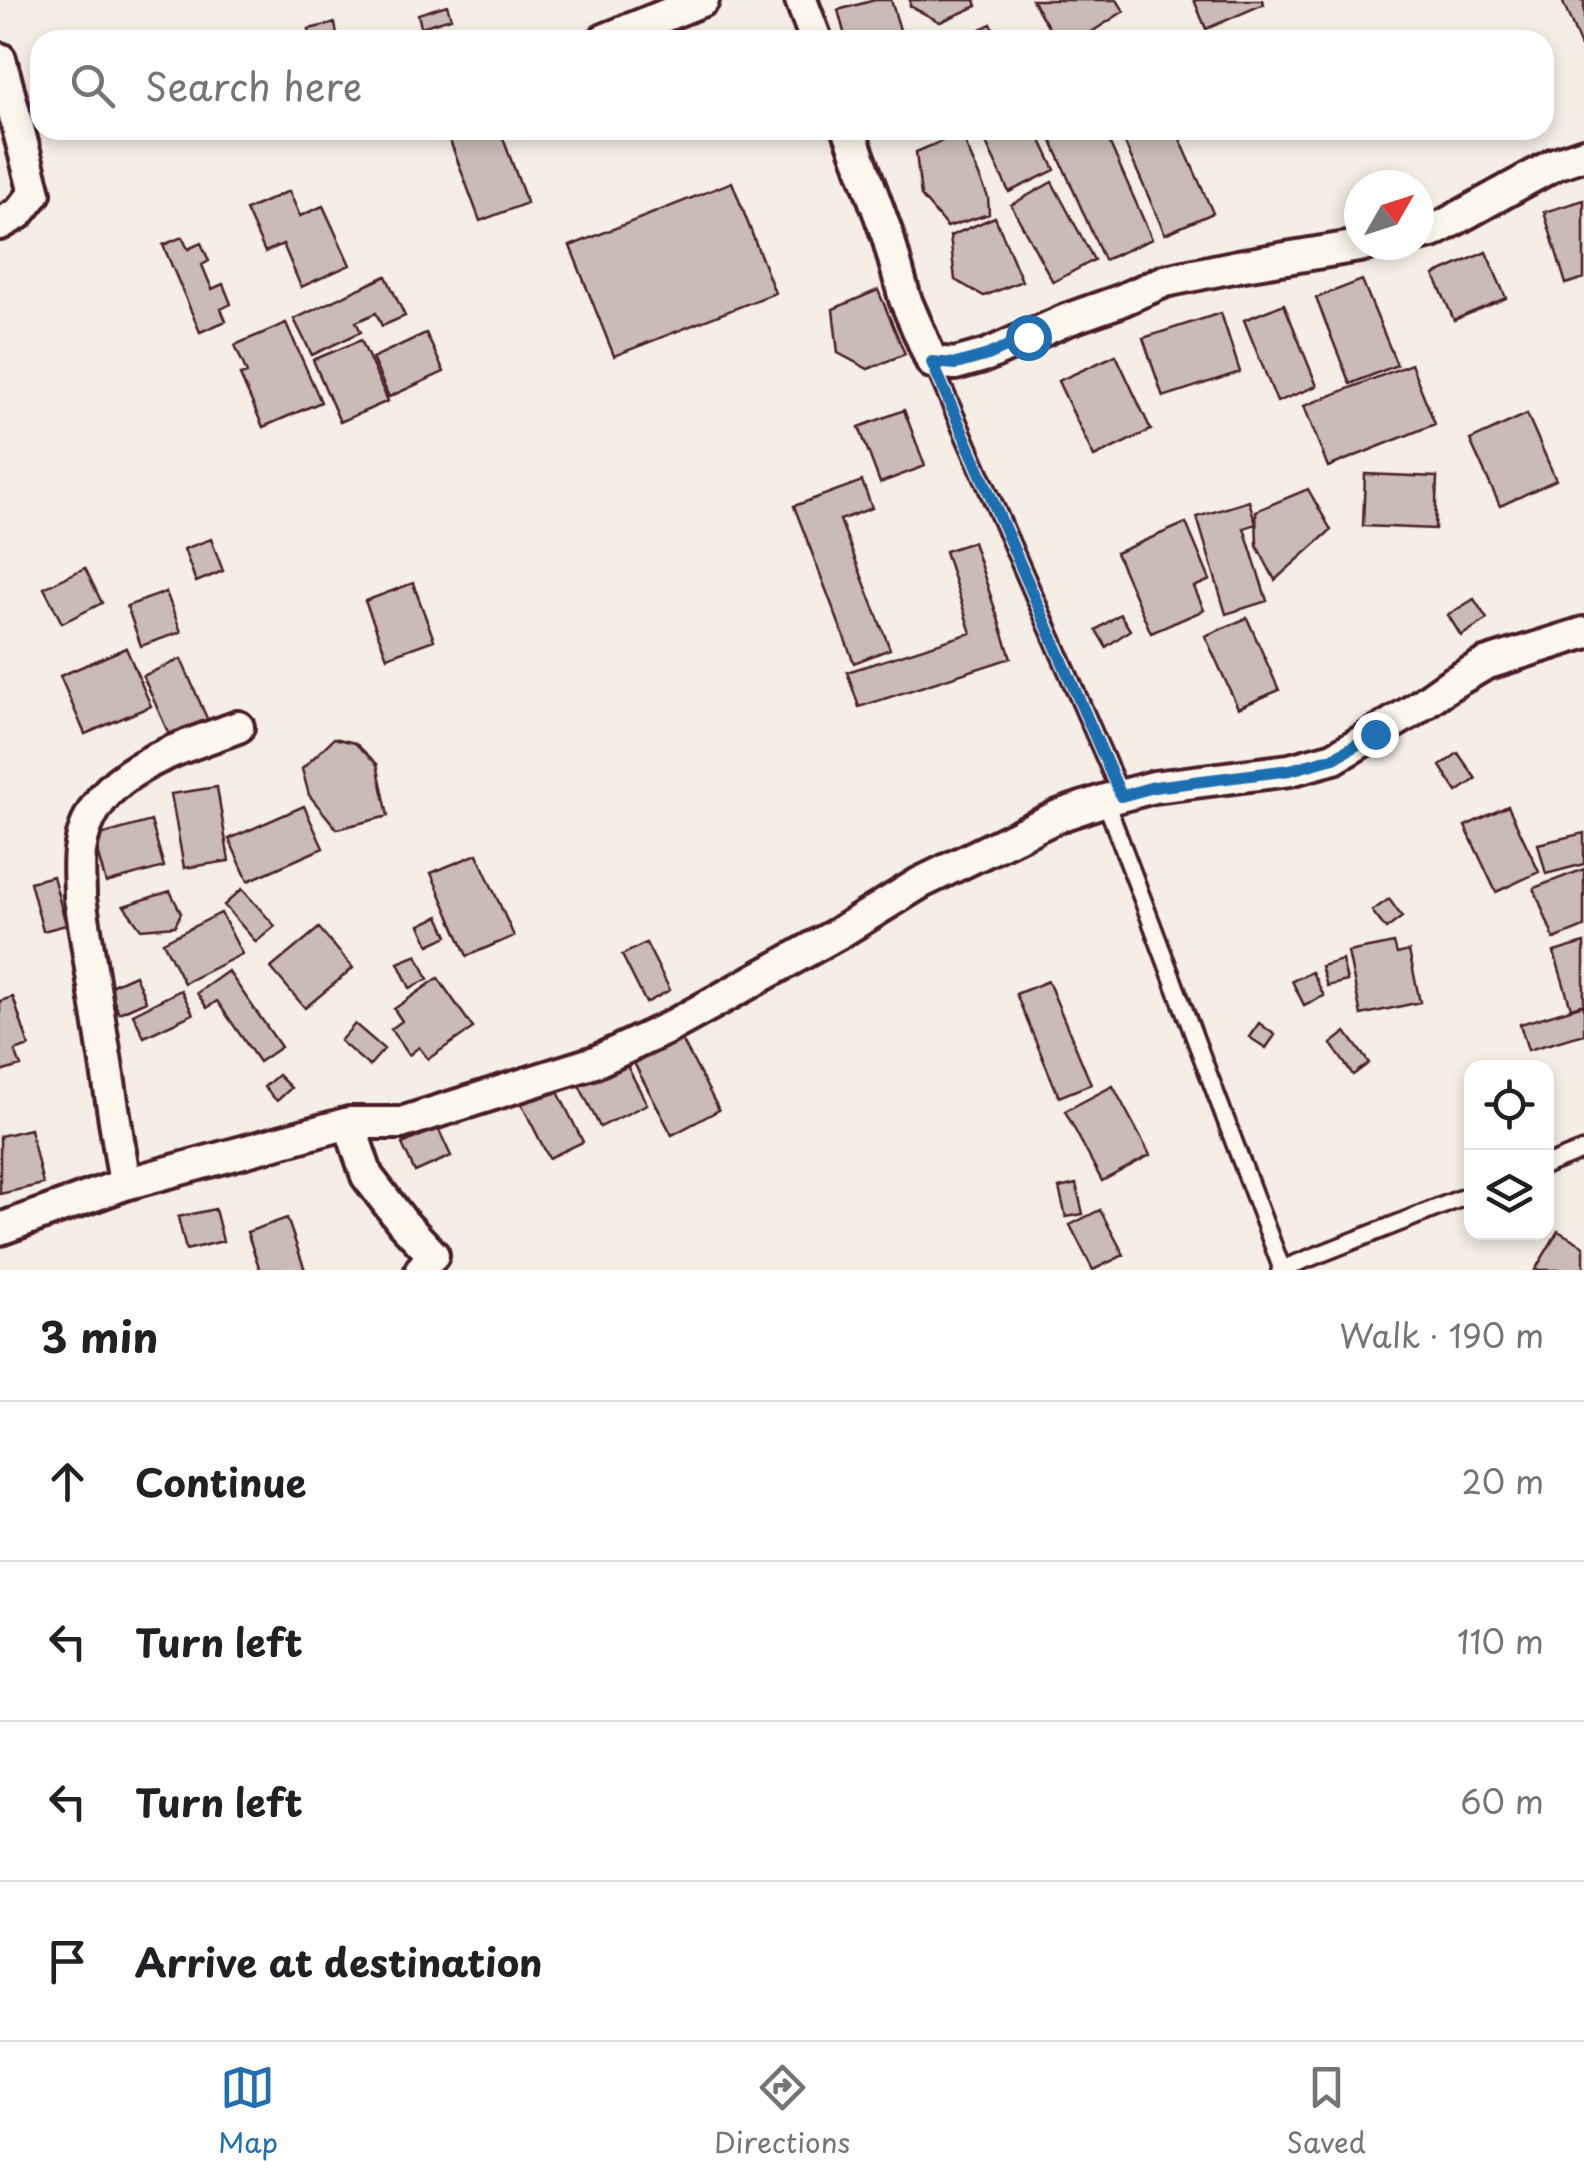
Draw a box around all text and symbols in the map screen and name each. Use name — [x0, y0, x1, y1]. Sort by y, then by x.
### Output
search box — [30, 30, 1554, 140]
text: Search here — [145, 57, 362, 114]
icon: search — [65, 58, 120, 113]
north arrow — [1344, 170, 1434, 260]
route start — [1006, 315, 1052, 361]
route end — [1353, 712, 1399, 758]
map controls — [1464, 1060, 1554, 1240]
button: locate — [1464, 1060, 1554, 1150]
button: layers — [1464, 1150, 1554, 1240]
text: 3 min — [40, 1304, 158, 1367]
text: Walk · 190 m — [1339, 1311, 1544, 1359]
text: Continue — [135, 1453, 306, 1510]
icon: ahead — [40, 1454, 95, 1509]
text: 20 m — [1462, 1457, 1544, 1505]
text: Turn left — [135, 1613, 303, 1670]
icon: left — [40, 1614, 95, 1669]
text: 110 m — [1457, 1617, 1544, 1665]
text: Turn left — [135, 1773, 303, 1830]
icon: left — [40, 1774, 95, 1829]
text: 60 m — [1460, 1777, 1544, 1825]
text: Arrive at destination — [135, 1933, 543, 1990]
icon: arrive — [40, 1934, 95, 1989]
tab: Map — [218, 2060, 278, 2163]
tab: Directions — [714, 2060, 850, 2163]
tab: Saved — [1286, 2060, 1366, 2163]

